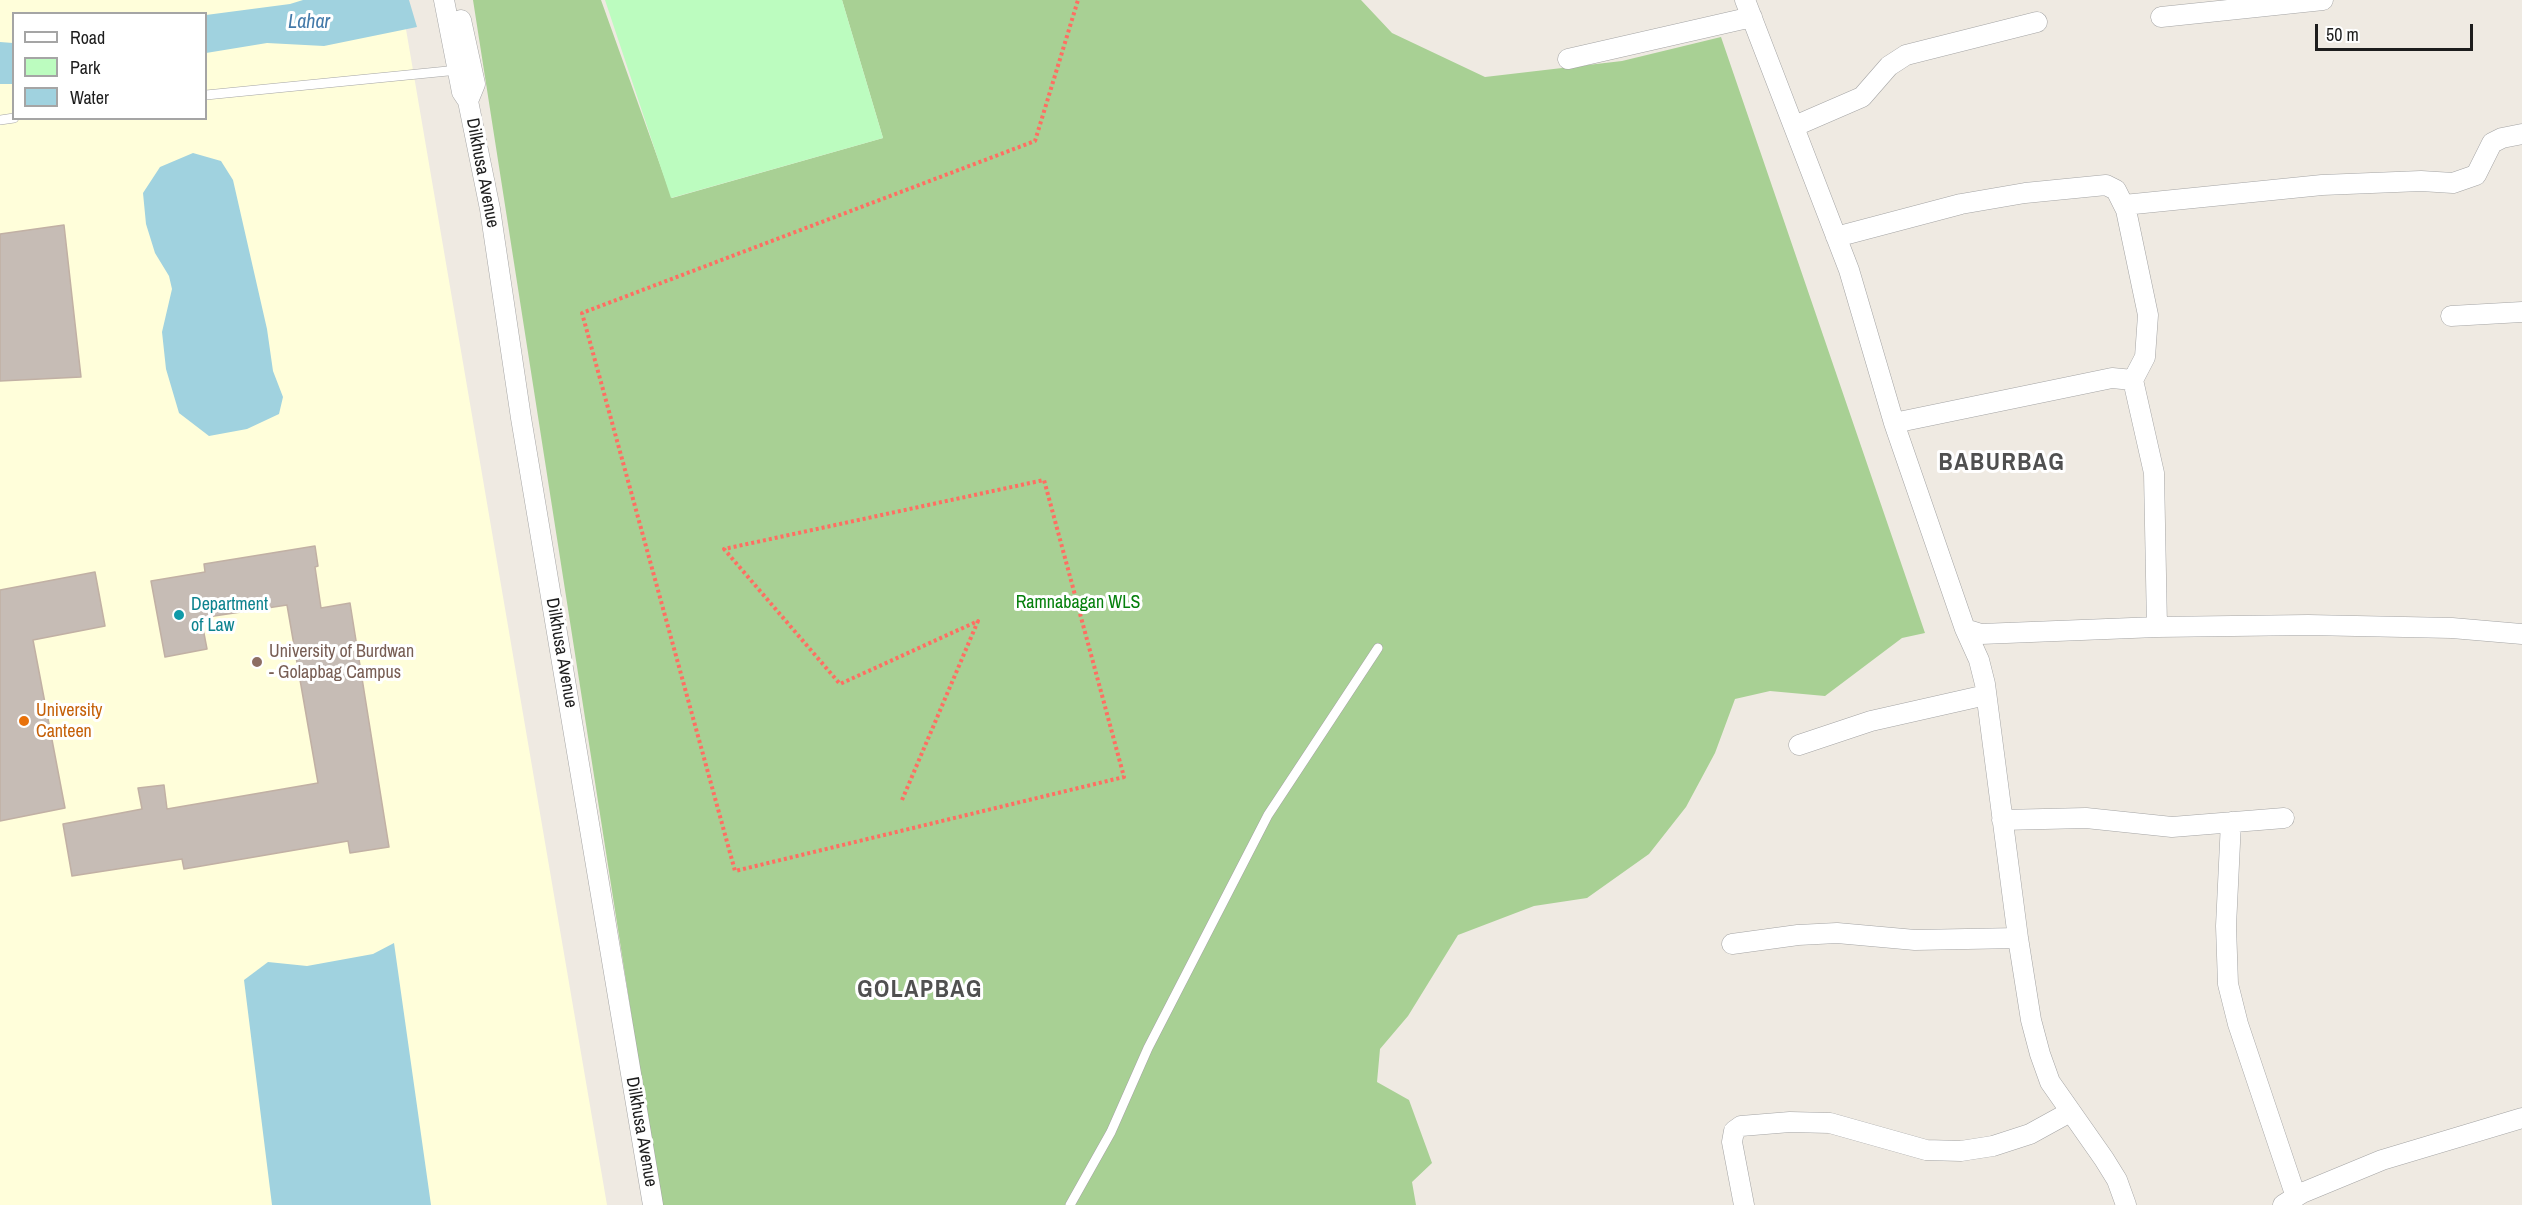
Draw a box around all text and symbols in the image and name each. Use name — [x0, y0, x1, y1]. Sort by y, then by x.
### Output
water label: Lahar — [288, 11, 330, 35]
legend — [12, 12, 207, 120]
scale bar — [2318, 12, 2476, 50]
text: 50 m — [2326, 22, 2359, 47]
text: Road — [70, 25, 105, 50]
text: Park — [70, 55, 100, 80]
text: Water — [70, 85, 109, 110]
street label: Dilkhusa Avenue — [461, 116, 503, 230]
district label: BABURBAG — [1939, 450, 2065, 478]
park label: Ramnabagan WLS — [1016, 592, 1140, 614]
place label: Department of Law — [191, 594, 268, 636]
street label: Dilkhusa Avenue — [541, 596, 581, 710]
marker: Department of Law — [172, 608, 186, 622]
place label: University of Burdwan - Golapbag Campus — [269, 641, 414, 684]
marker: University of Burdwan - Golapbag Campus — [250, 655, 264, 669]
place label: University Canteen — [36, 700, 102, 742]
marker: University Canteen — [17, 714, 31, 728]
district label: GOLAPBAG — [857, 977, 983, 1005]
street label: Dilkhusa Avenue — [621, 1075, 661, 1189]

